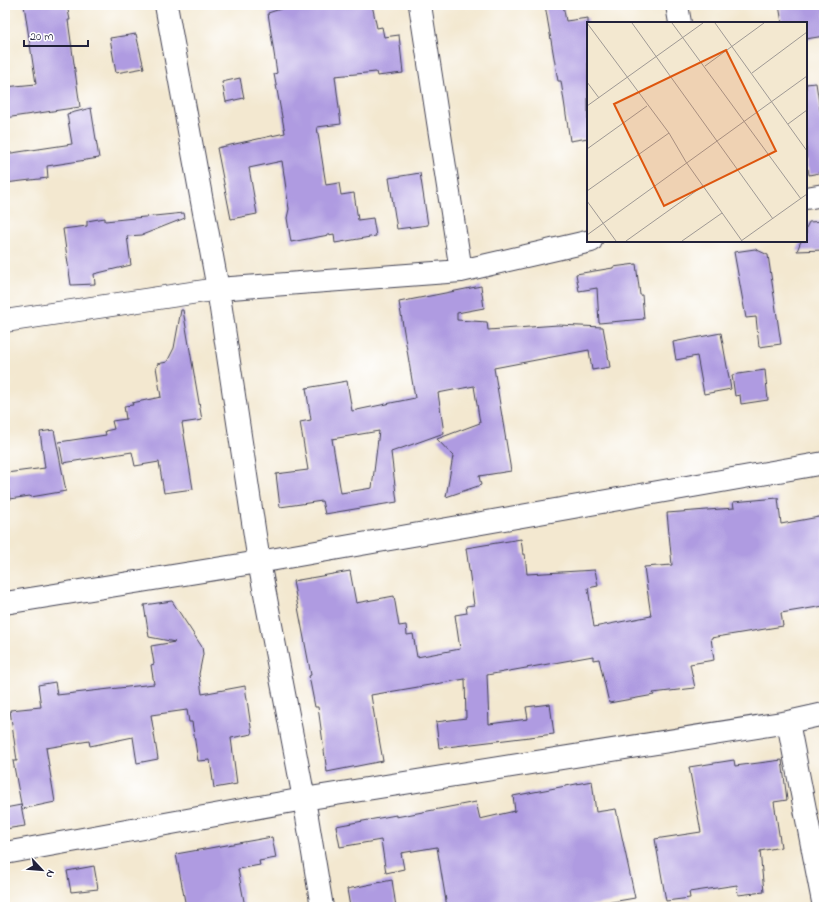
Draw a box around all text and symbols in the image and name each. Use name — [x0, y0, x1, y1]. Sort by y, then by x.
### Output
scale bar — [24, 22, 88, 48]
inset map — [587, 22, 807, 242]
text: 20 m — [30, 28, 53, 46]
north arrow — [22, 850, 62, 890]
text: N — [41, 867, 59, 881]

